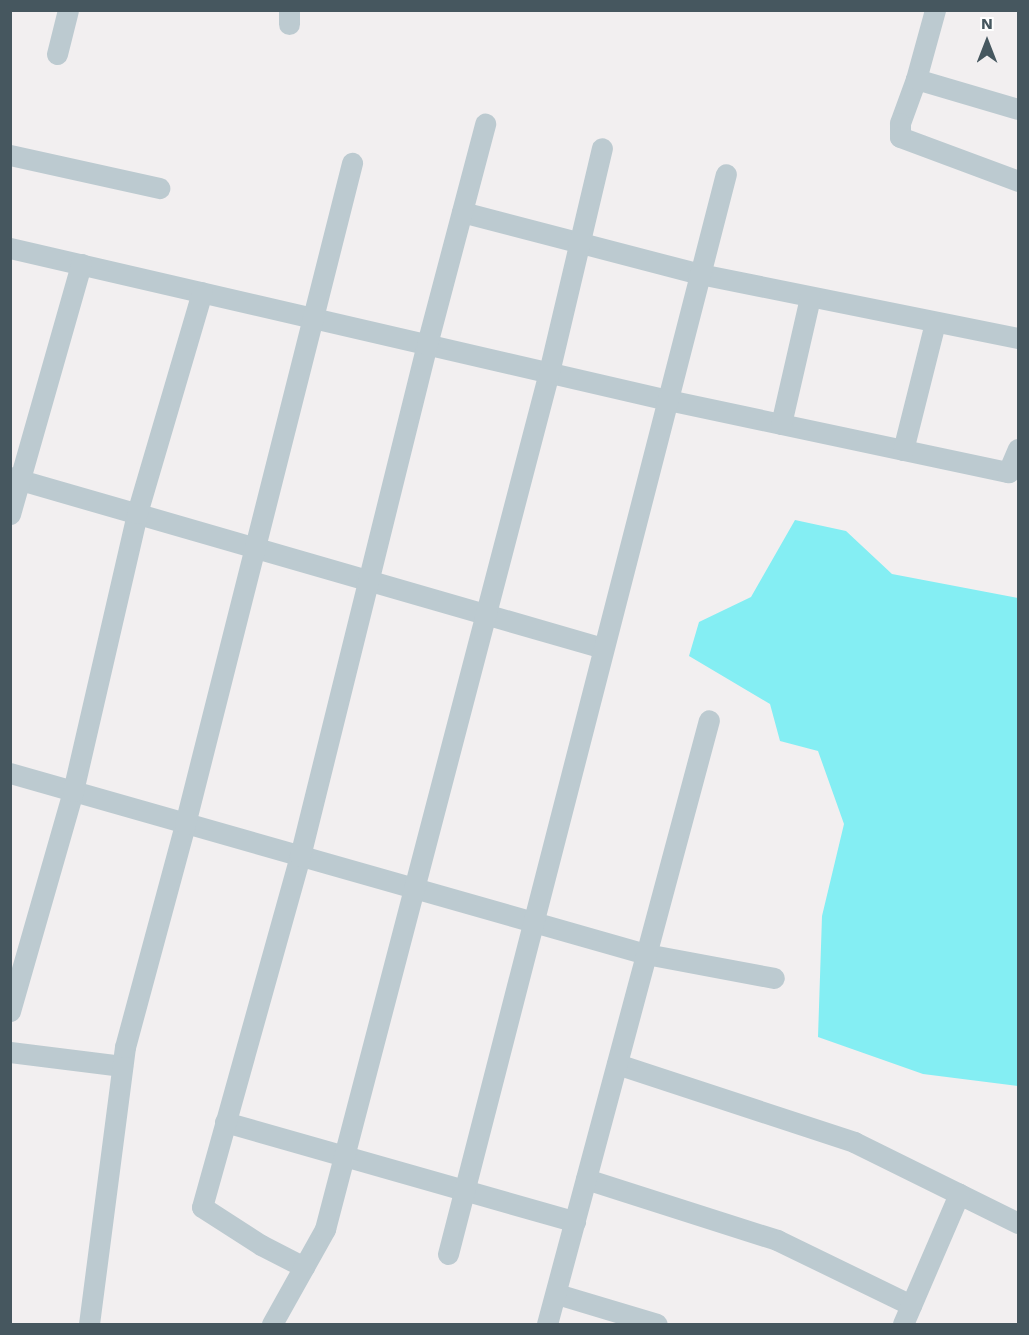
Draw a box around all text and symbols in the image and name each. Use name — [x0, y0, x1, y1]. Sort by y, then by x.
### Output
north arrow — [957, 12, 1017, 72]
text: N — [981, 14, 993, 33]

